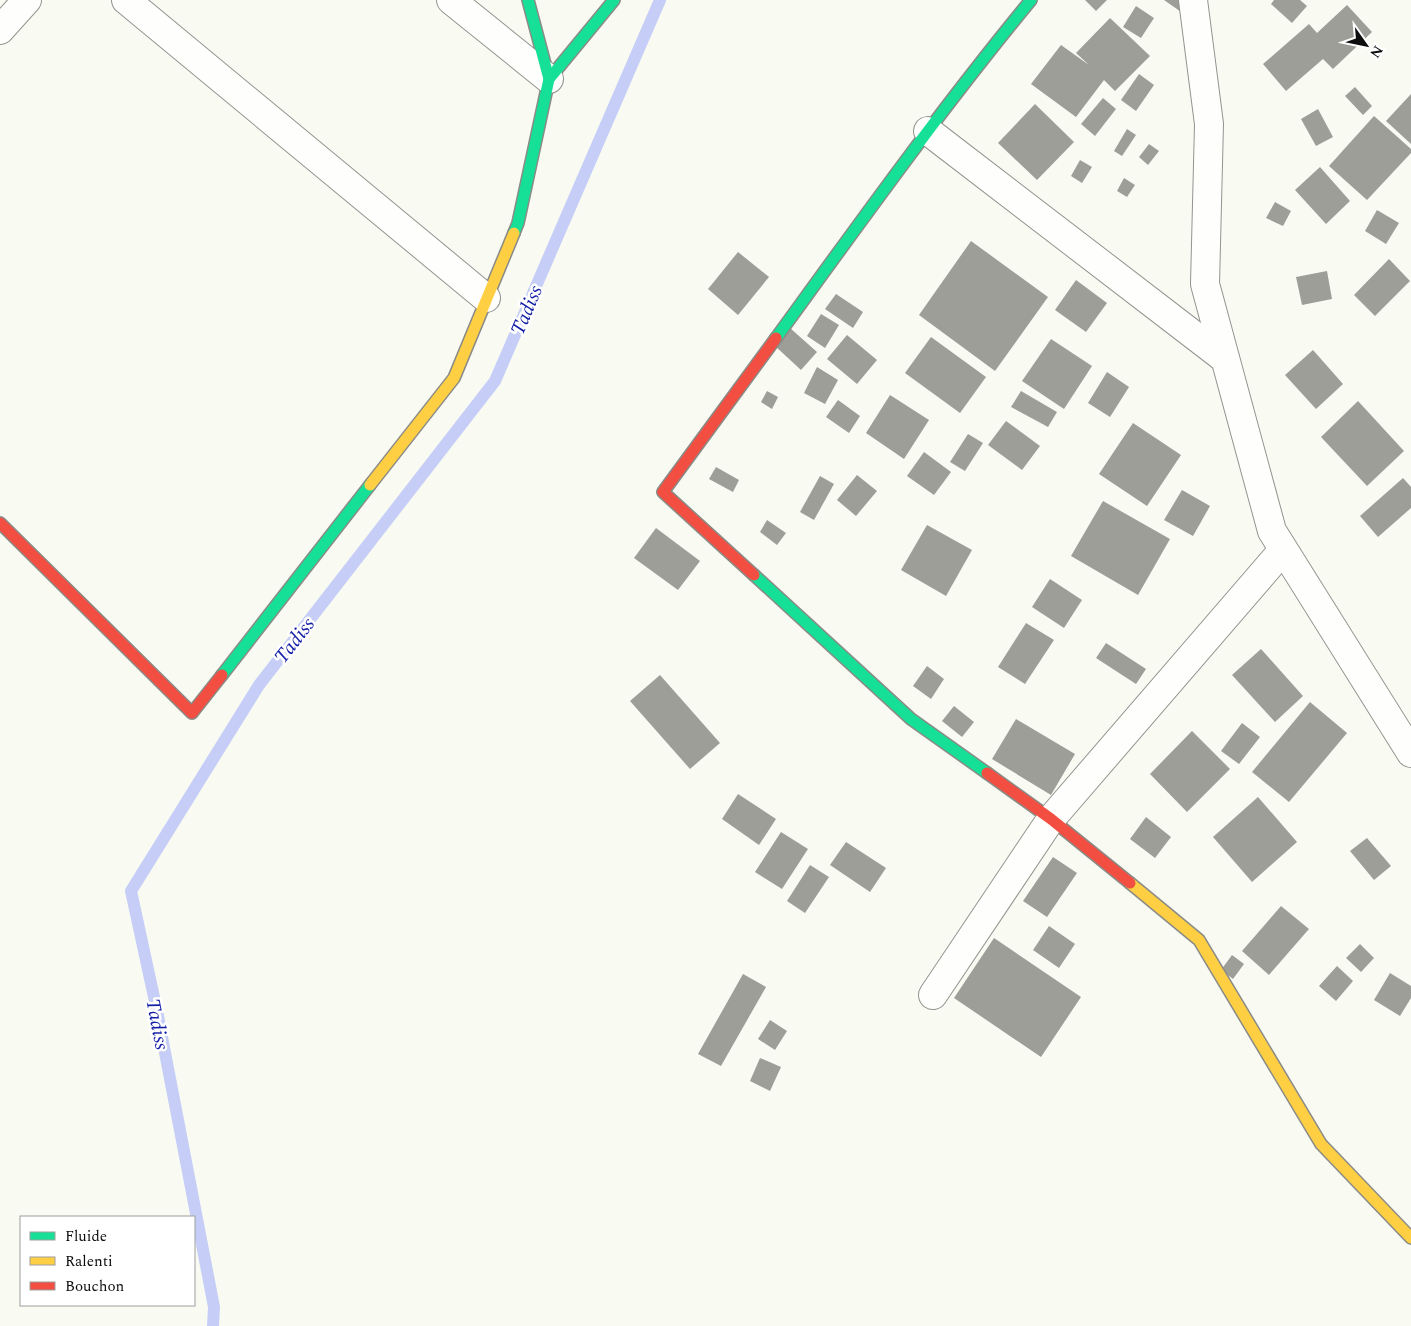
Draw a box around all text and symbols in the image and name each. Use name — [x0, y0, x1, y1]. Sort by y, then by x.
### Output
north arrow — [1341, 20, 1391, 70]
text: N — [1365, 41, 1388, 62]
water label: Tadiss — [503, 281, 551, 340]
water label: Tadiss — [267, 611, 323, 670]
water label: Tadiss — [137, 996, 177, 1052]
legend — [20, 1216, 195, 1306]
text: Fluide — [65, 1225, 107, 1248]
text: Ralenti — [65, 1250, 113, 1273]
text: Bouchon — [65, 1275, 125, 1298]

